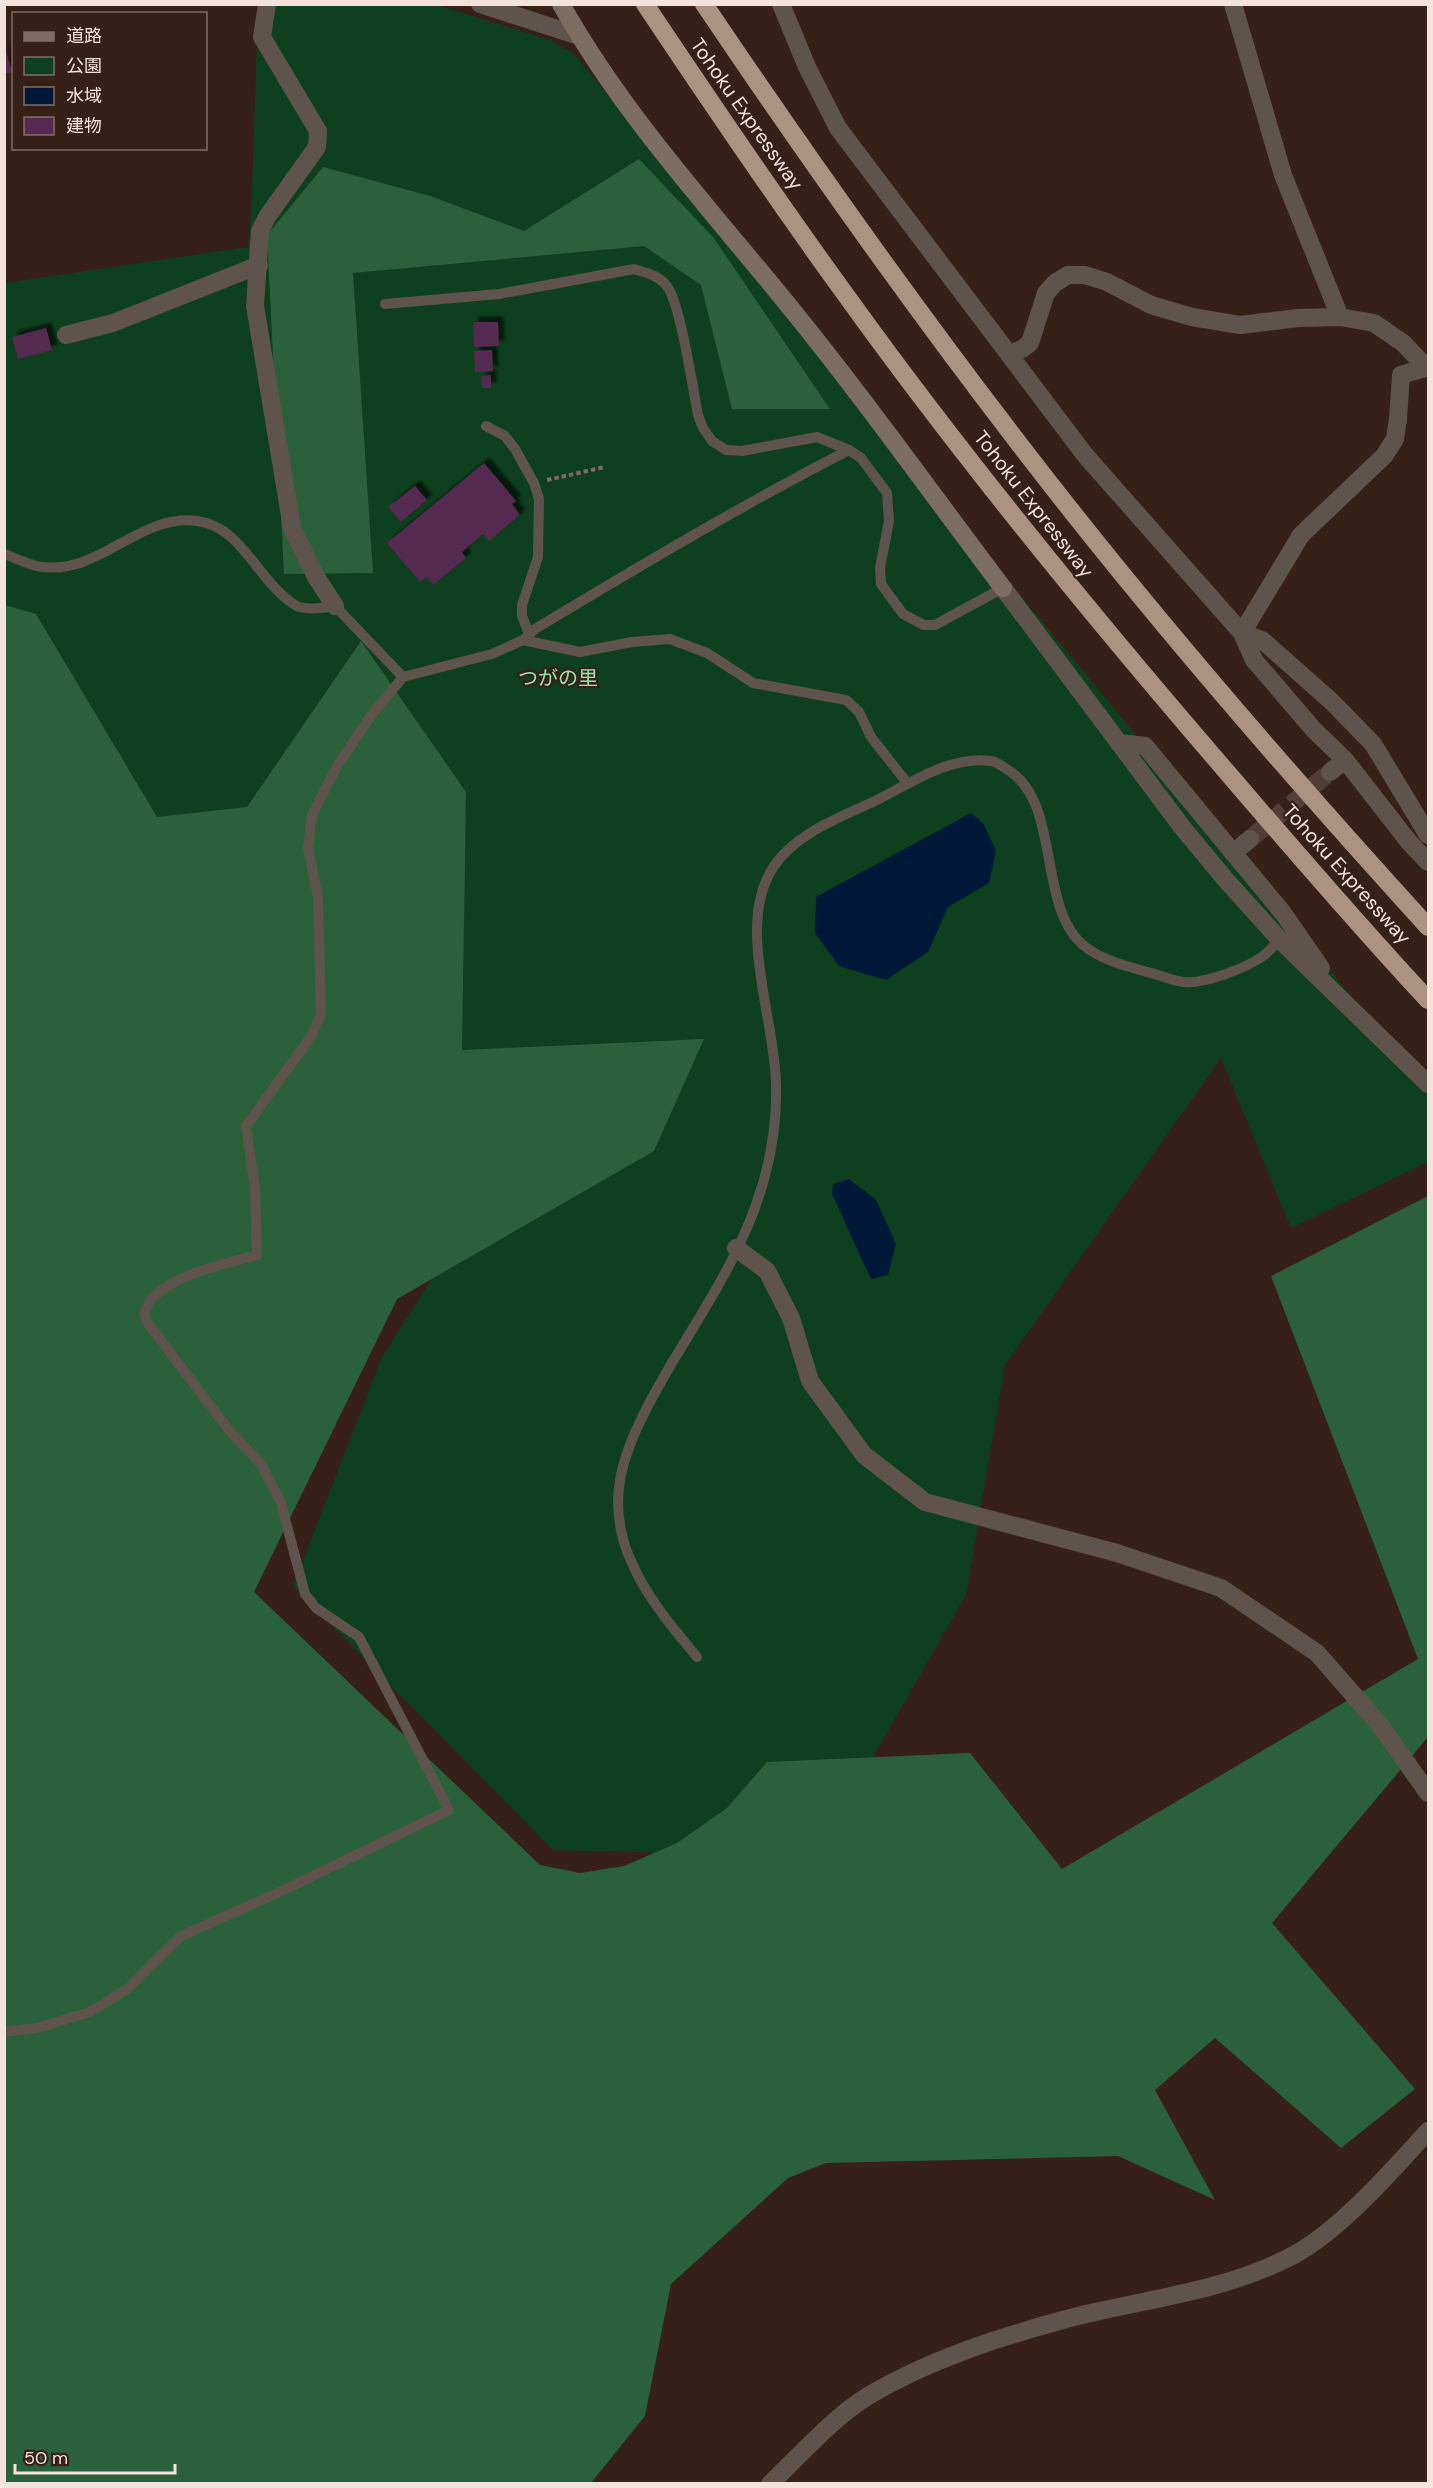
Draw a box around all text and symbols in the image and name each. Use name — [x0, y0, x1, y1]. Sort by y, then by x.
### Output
legend — [12, 12, 207, 150]
text: 道路 — [66, 24, 102, 48]
street label: Tohoku Expressway — [685, 33, 809, 195]
text: 公園 — [66, 54, 102, 78]
text: 水域 — [66, 84, 102, 108]
text: 建物 — [66, 114, 102, 138]
street label: Tohoku Expressway — [968, 425, 1100, 583]
park label: つがの里 — [518, 665, 598, 691]
street label: Tohoku Expressway — [1277, 798, 1417, 950]
scale bar — [15, 2437, 176, 2475]
text: 50 m — [24, 2446, 68, 2470]

